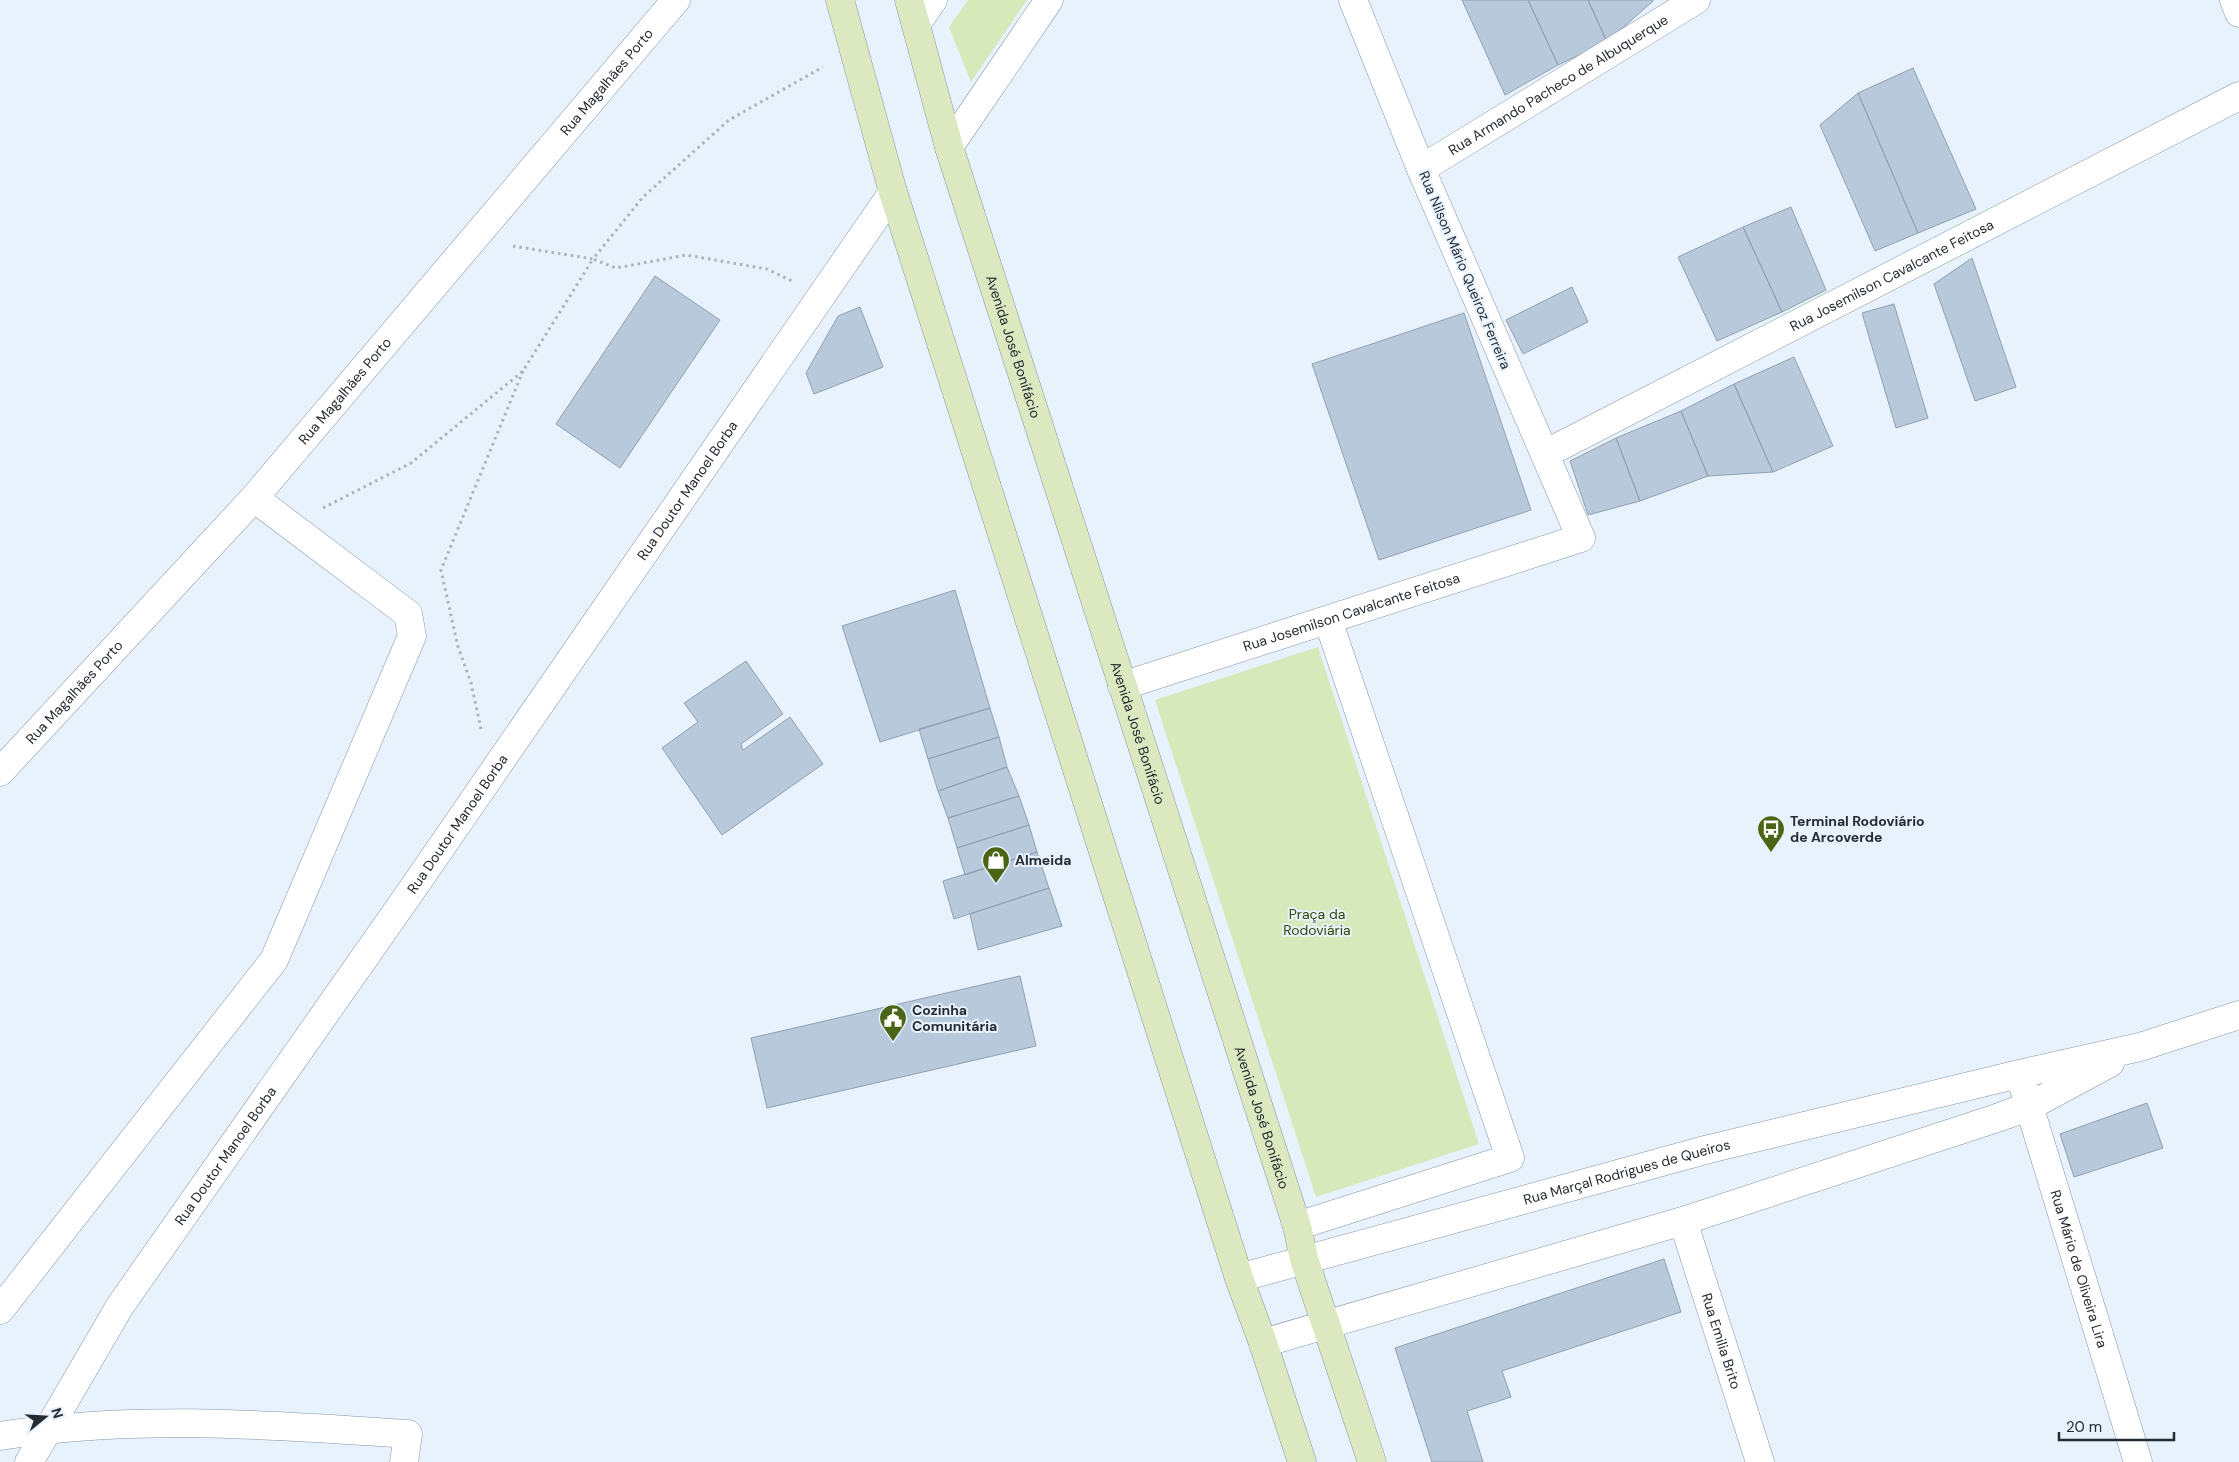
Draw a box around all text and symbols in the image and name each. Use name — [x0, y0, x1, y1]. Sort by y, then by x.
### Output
street label: Rua Armando Pacheco de Albuquerque — [1445, 10, 1671, 159]
street label: Rua Magalhães Porto — [556, 25, 657, 139]
street label: Rua Nilson Mário Queiroz Ferreira — [1415, 168, 1515, 372]
street label: Rua Josemilson Cavalcante Feitosa — [1787, 215, 1997, 335]
street label: Avenida José Bonifácio — [982, 273, 1045, 420]
street label: Rua Magalhães Porto — [294, 334, 395, 448]
street label: Rua Doutor Manoel Borba — [633, 417, 741, 564]
street label: Rua Josemilson Cavalcante Feitosa — [1241, 569, 1462, 655]
street label: Rua Magalhães Porto — [22, 636, 127, 748]
street label: Avenida José Bonifácio — [1107, 659, 1169, 807]
street label: Rua Doutor Manoel Borba — [403, 751, 512, 897]
place label: Terminal Rodoviário de Arcoverde — [1790, 812, 1925, 846]
bus stop icon: Terminal Rodoviário de Arcoverde — [1756, 814, 1786, 853]
shop icon: Almeida — [981, 845, 1011, 884]
place label: Almeida — [1015, 851, 1071, 869]
park label: Praça da Rodoviária — [1283, 905, 1351, 939]
place label: Cozinha Comunitária — [912, 1001, 997, 1035]
public building icon: Cozinha Comunitária — [878, 1003, 908, 1042]
street label: Avenida José Bonifácio — [1231, 1044, 1293, 1191]
street label: Rua Doutor Manoel Borba — [171, 1083, 280, 1229]
street label: Rua Marçal Rodrigues de Queiros — [1521, 1135, 1732, 1209]
street label: Rua Mário de Oliveira Lira — [2046, 1188, 2112, 1350]
street label: Rua Emilia Brito — [1698, 1291, 1745, 1391]
north arrow — [20, 1392, 70, 1442]
text: N — [47, 1405, 68, 1421]
scale bar — [2059, 1410, 2174, 1442]
text: 20 m — [2066, 1417, 2102, 1437]

